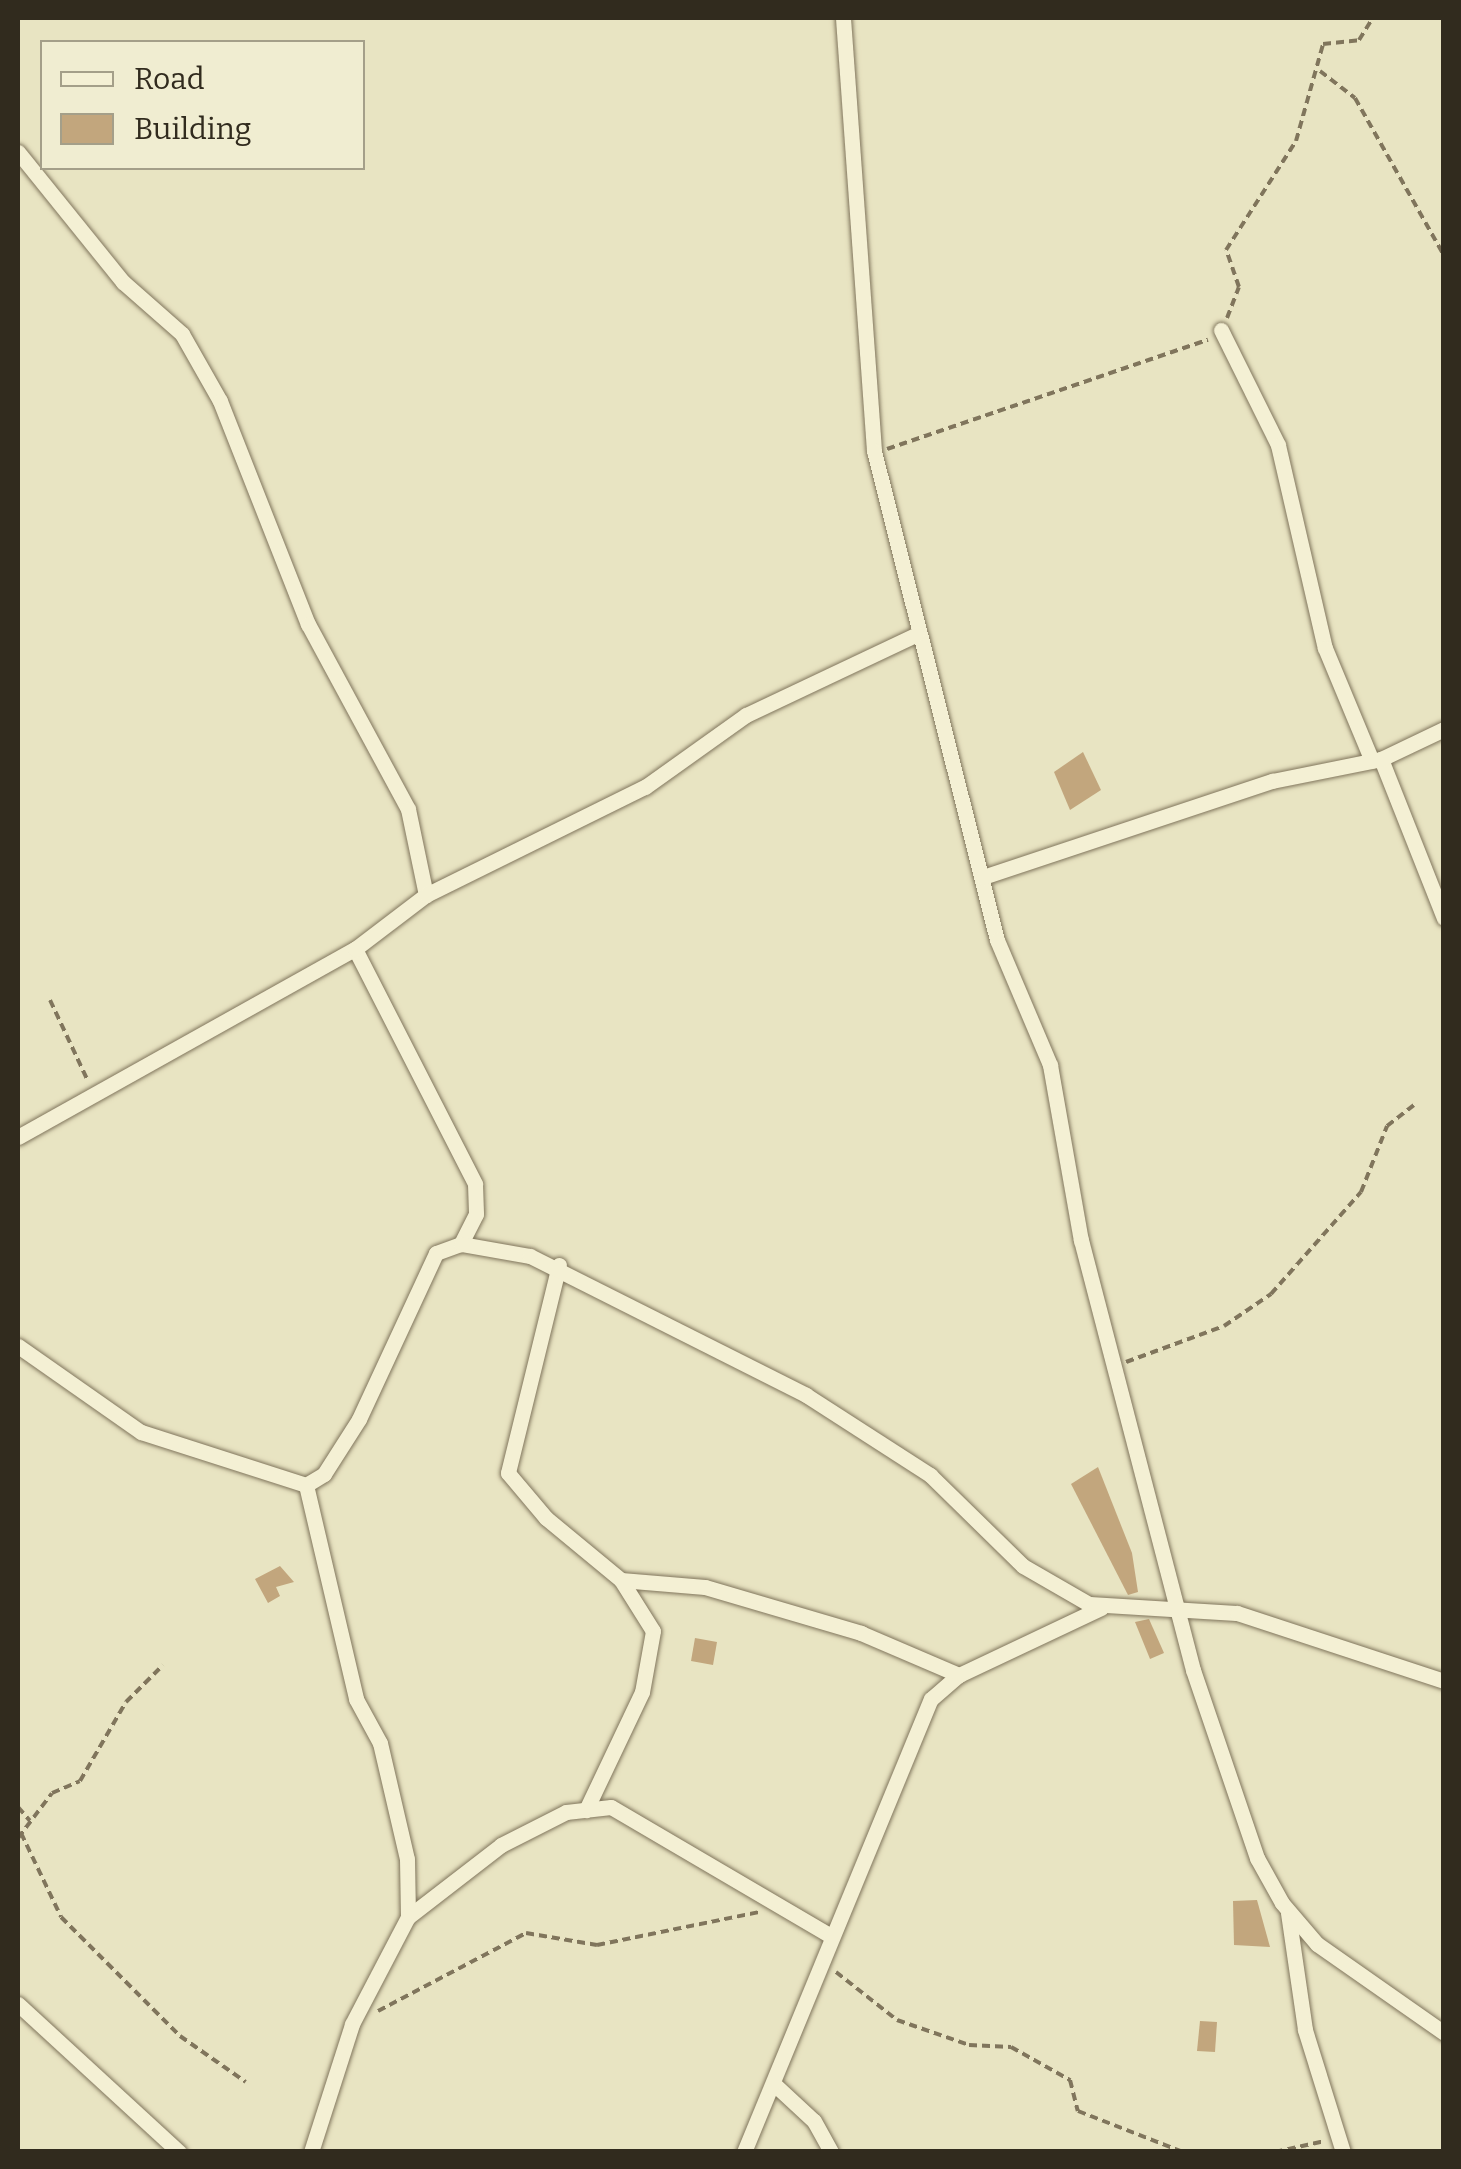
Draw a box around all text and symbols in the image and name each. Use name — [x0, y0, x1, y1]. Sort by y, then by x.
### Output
legend — [40, 40, 365, 170]
text: Road — [134, 61, 205, 97]
text: Building — [134, 111, 252, 147]

